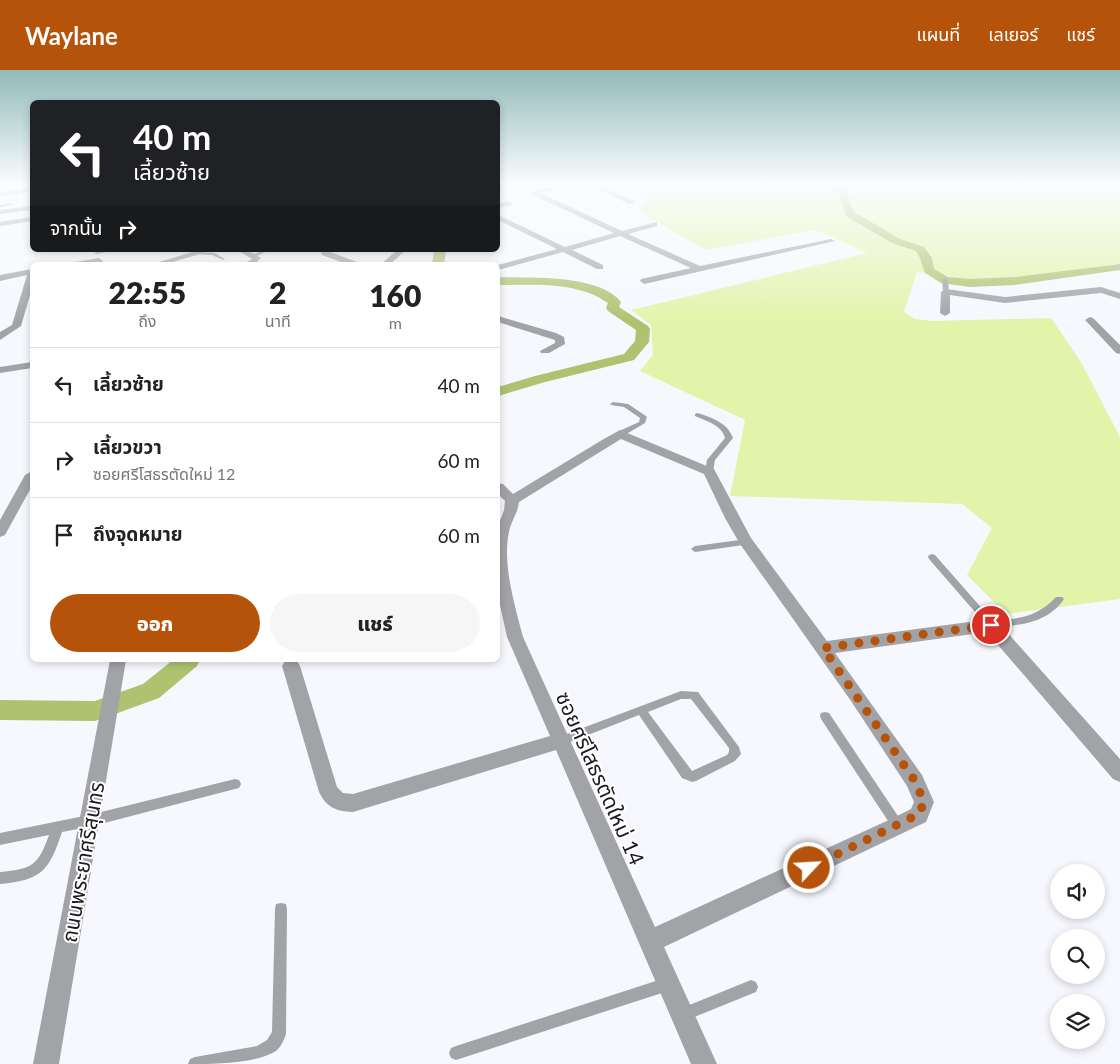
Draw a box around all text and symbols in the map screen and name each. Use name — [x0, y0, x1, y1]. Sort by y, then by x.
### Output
text: Waylane — [25, 21, 118, 50]
text: แผนที่ — [916, 23, 960, 45]
text: เลเยอร์ — [988, 23, 1038, 45]
text: แชร์ — [1066, 23, 1095, 45]
text: 40 m — [133, 115, 211, 157]
icon: left — [50, 120, 115, 185]
text: เลี้ยวซ้าย — [133, 158, 210, 185]
icon: right — [113, 215, 141, 243]
text: จากนั้น — [50, 216, 103, 239]
text: 22:55 — [109, 274, 186, 310]
text: 2 — [269, 274, 286, 310]
text: 160 — [369, 277, 421, 313]
text: ถึง — [138, 311, 156, 330]
text: นาที — [265, 311, 291, 330]
text: m — [389, 313, 402, 332]
icon: left — [50, 371, 78, 399]
text: เลี้ยวซ้าย — [93, 372, 164, 395]
text: 40 m — [437, 374, 480, 397]
text: เลี้ยวขวา — [93, 435, 162, 458]
icon: right — [50, 446, 78, 474]
text: 60 m — [437, 449, 480, 472]
text: ซอยศรีโสธรตัดใหม่ 12 — [93, 464, 235, 483]
icon: arrive — [50, 521, 78, 549]
text: ถึงจุดหมาย — [93, 522, 183, 545]
text: 60 m — [437, 524, 480, 547]
button: ออก — [50, 594, 260, 652]
button: แชร์ — [270, 594, 480, 652]
pin — [970, 604, 1012, 646]
icon: arrive — [977, 611, 1005, 639]
street label: ซอยศรีโสธรตัดใหม่ 14 — [552, 688, 650, 868]
street label: ถนนพระยาศรีสุนทร — [56, 780, 110, 945]
position arrow — [782, 841, 834, 893]
map controls — [1050, 864, 1105, 1049]
button: sound — [1050, 864, 1105, 919]
button: search — [1050, 929, 1105, 984]
button: layers — [1050, 994, 1105, 1049]

